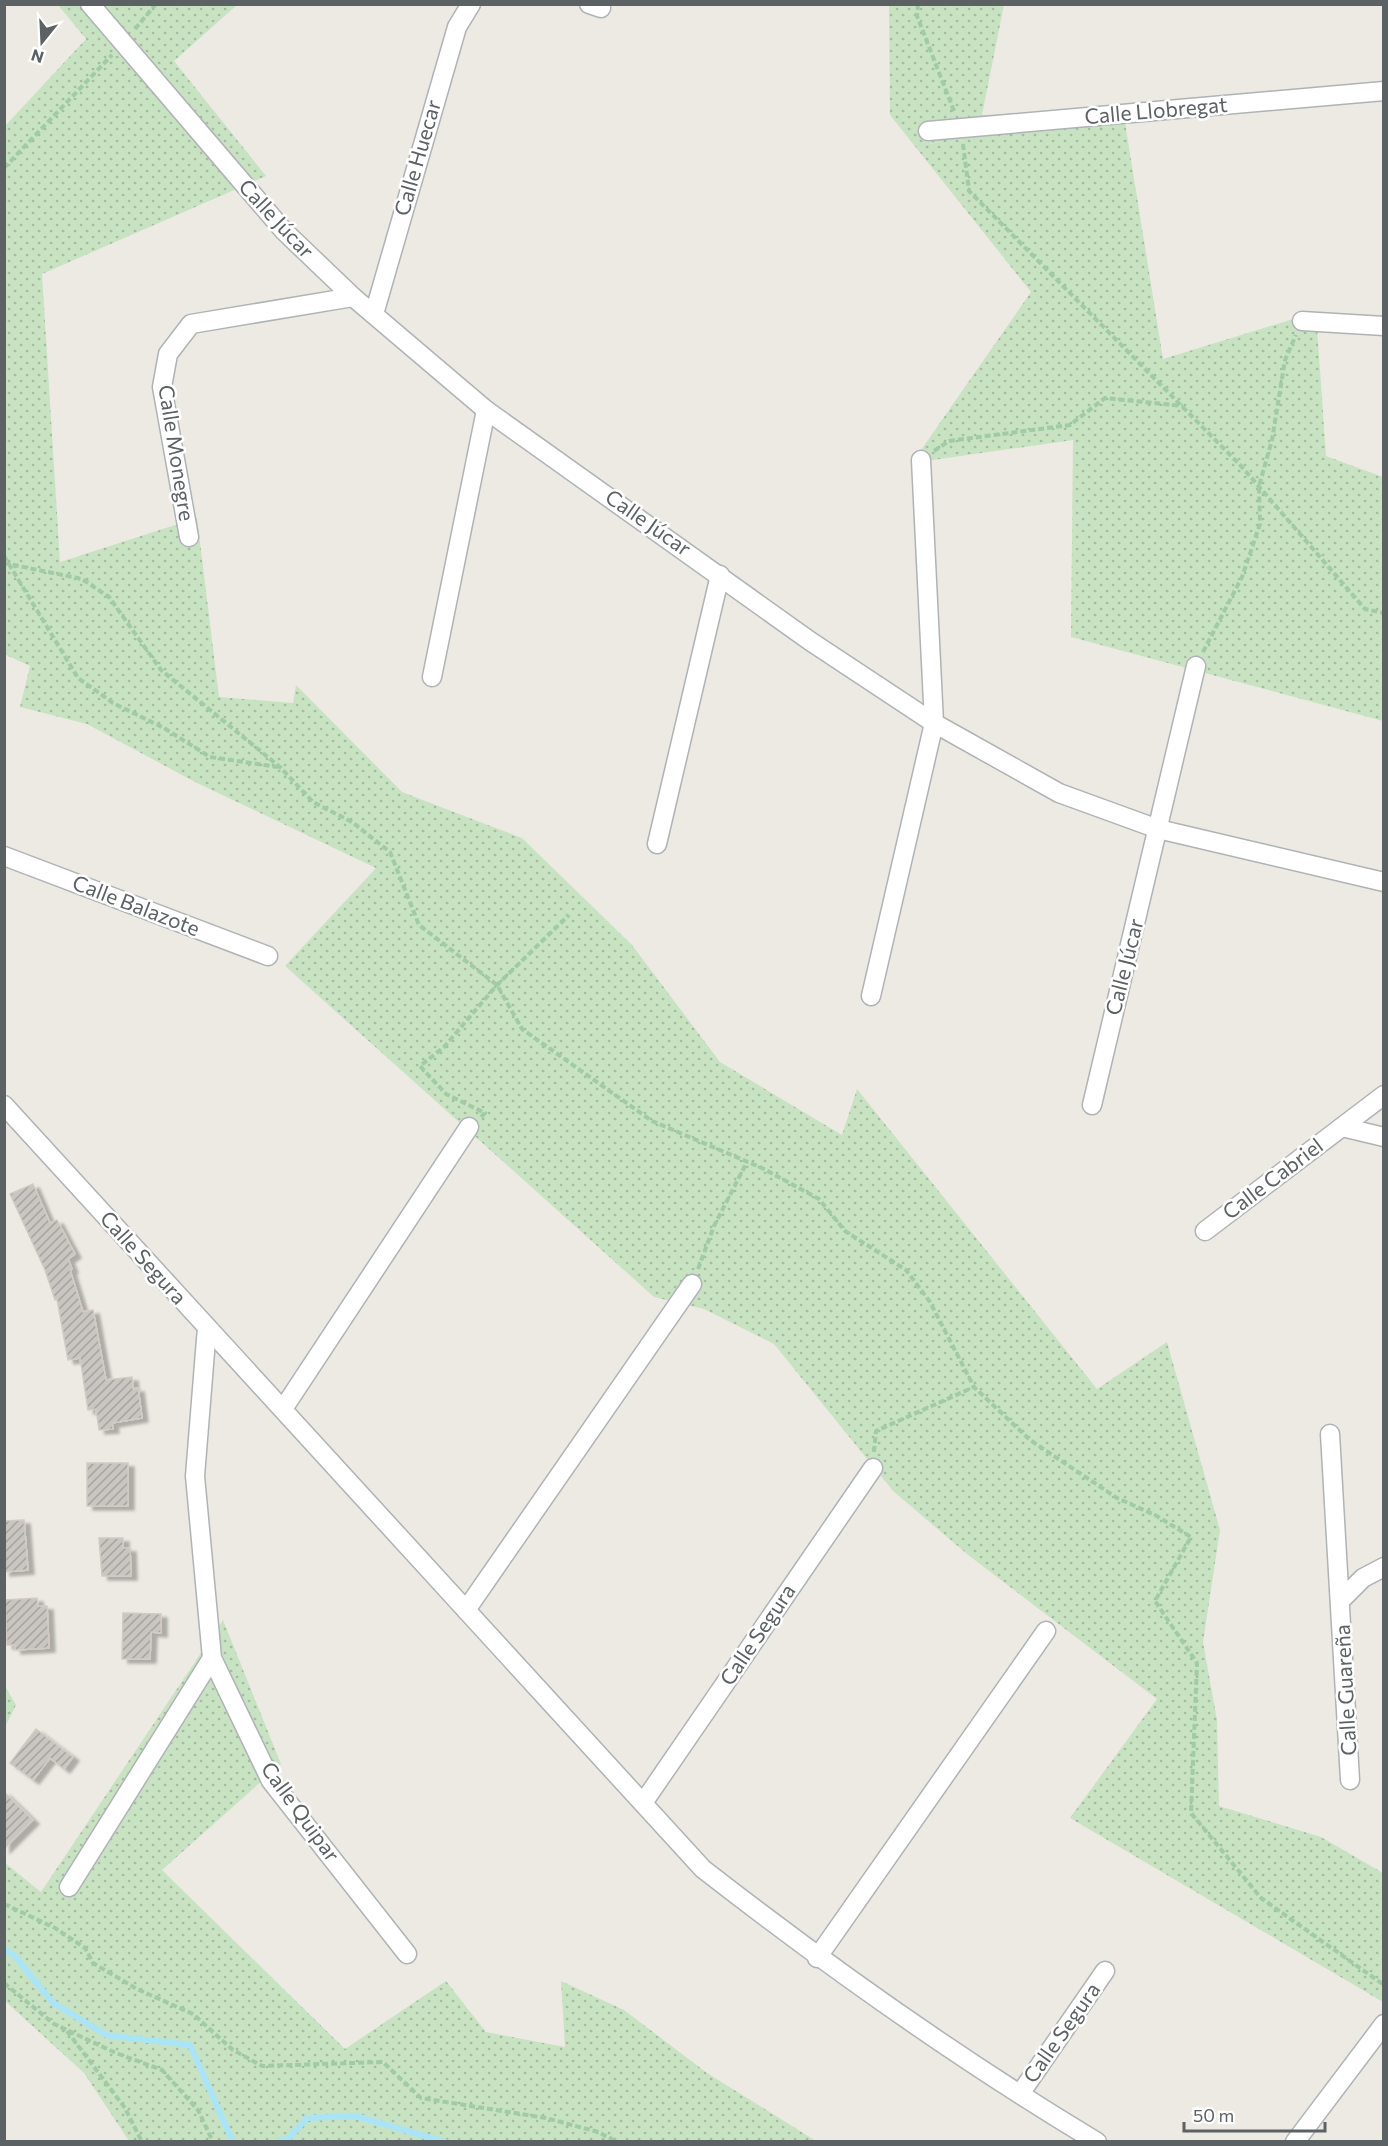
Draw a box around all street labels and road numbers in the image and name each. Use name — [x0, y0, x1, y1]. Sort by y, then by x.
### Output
street label: Calle Llobregat — [1083, 91, 1228, 128]
street label: Calle Huecar — [388, 97, 445, 218]
street label: Calle Júcar — [234, 173, 320, 263]
street label: Calle Monegre — [154, 383, 201, 523]
street label: Calle Júcar — [601, 483, 696, 560]
street label: Calle Balazote — [69, 869, 204, 940]
street label: Calle Júcar — [1099, 916, 1148, 1018]
street label: Calle Cabriel — [1217, 1132, 1327, 1224]
street label: Calle Segura — [96, 1205, 192, 1309]
street label: Calle Segura — [714, 1579, 800, 1690]
street label: Calle Guareña — [1329, 1624, 1360, 1756]
street label: Calle Quipar — [257, 1756, 346, 1866]
street label: Calle Segura — [1017, 1977, 1105, 2087]

